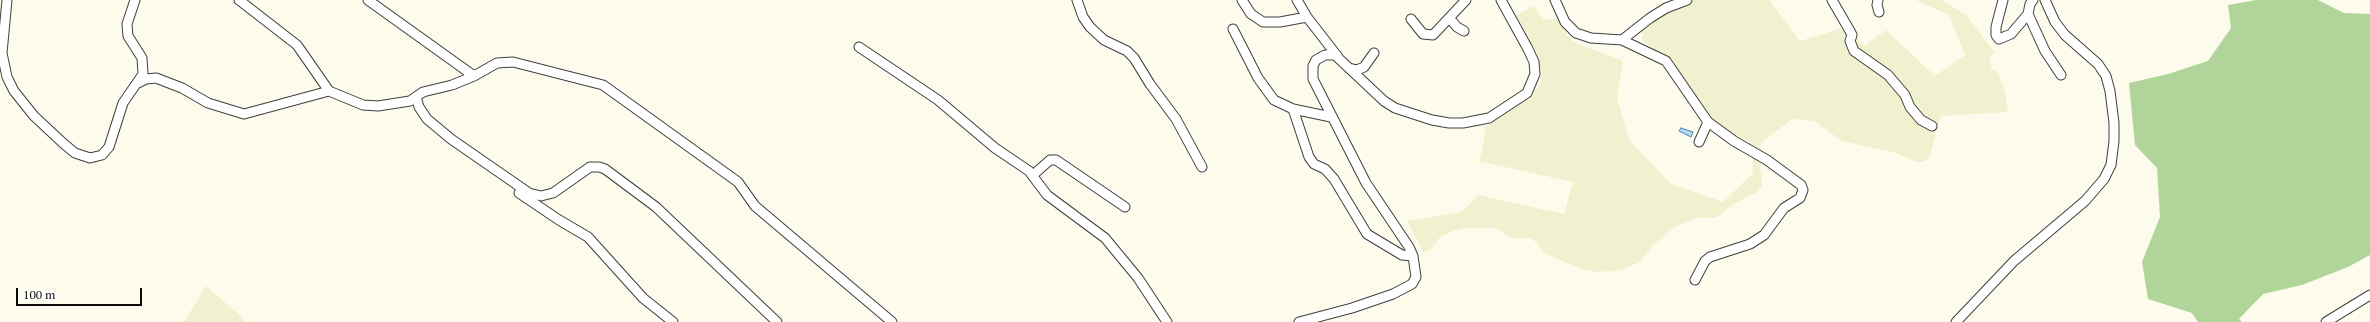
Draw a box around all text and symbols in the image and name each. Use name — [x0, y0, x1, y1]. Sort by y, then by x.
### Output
scale bar — [18, 280, 144, 306]
text: 100 m — [23, 287, 55, 302]

